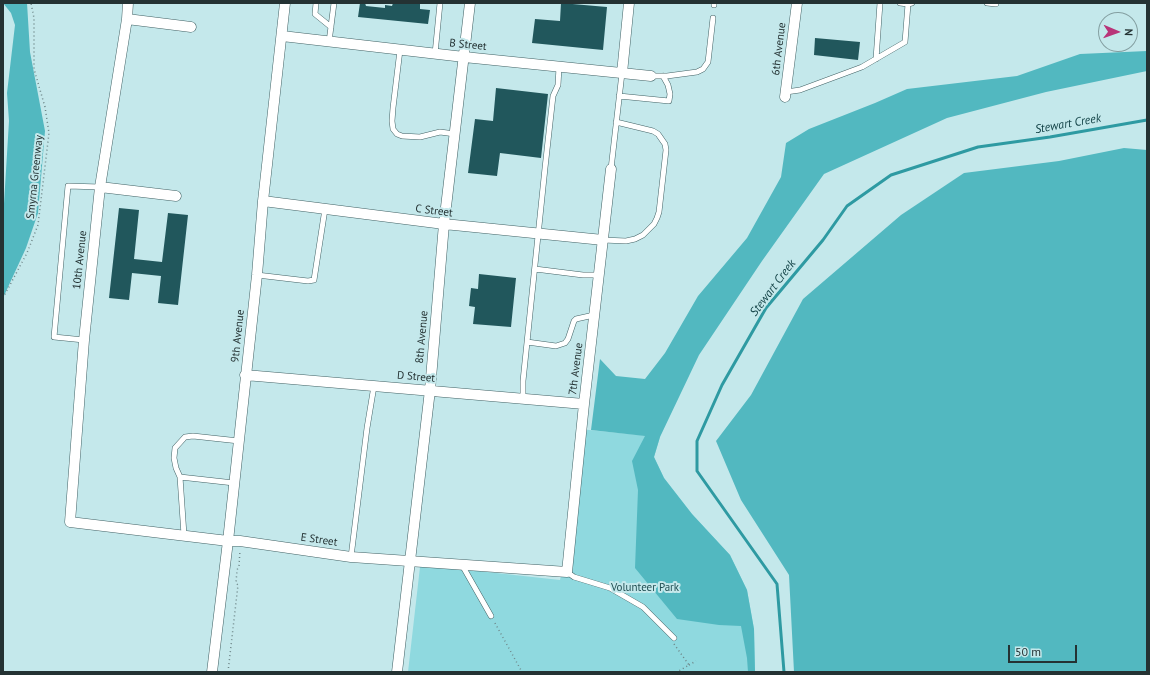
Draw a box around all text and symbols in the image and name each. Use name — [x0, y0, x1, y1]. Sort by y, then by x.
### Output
north arrow — [1098, 12, 1138, 52]
street label: 6th Avenue — [769, 22, 789, 76]
text: N — [1122, 29, 1136, 36]
street label: B Street — [449, 36, 487, 54]
water label: Stewart Creek — [1034, 111, 1102, 137]
street label: Smyrna Greenway — [24, 134, 46, 220]
street label: C Street — [415, 202, 453, 220]
street label: 10th Avenue — [70, 230, 90, 290]
water label: Stewart Creek — [747, 257, 799, 319]
street label: 9th Avenue — [229, 309, 247, 363]
street label: 8th Avenue — [413, 310, 431, 364]
street label: 7th Avenue — [566, 342, 586, 396]
street label: D Street — [396, 369, 436, 385]
street label: E Street — [300, 531, 338, 549]
park label: Volunteer Park — [611, 581, 679, 595]
scale bar — [1010, 637, 1079, 663]
text: 50 m — [1015, 644, 1041, 659]

